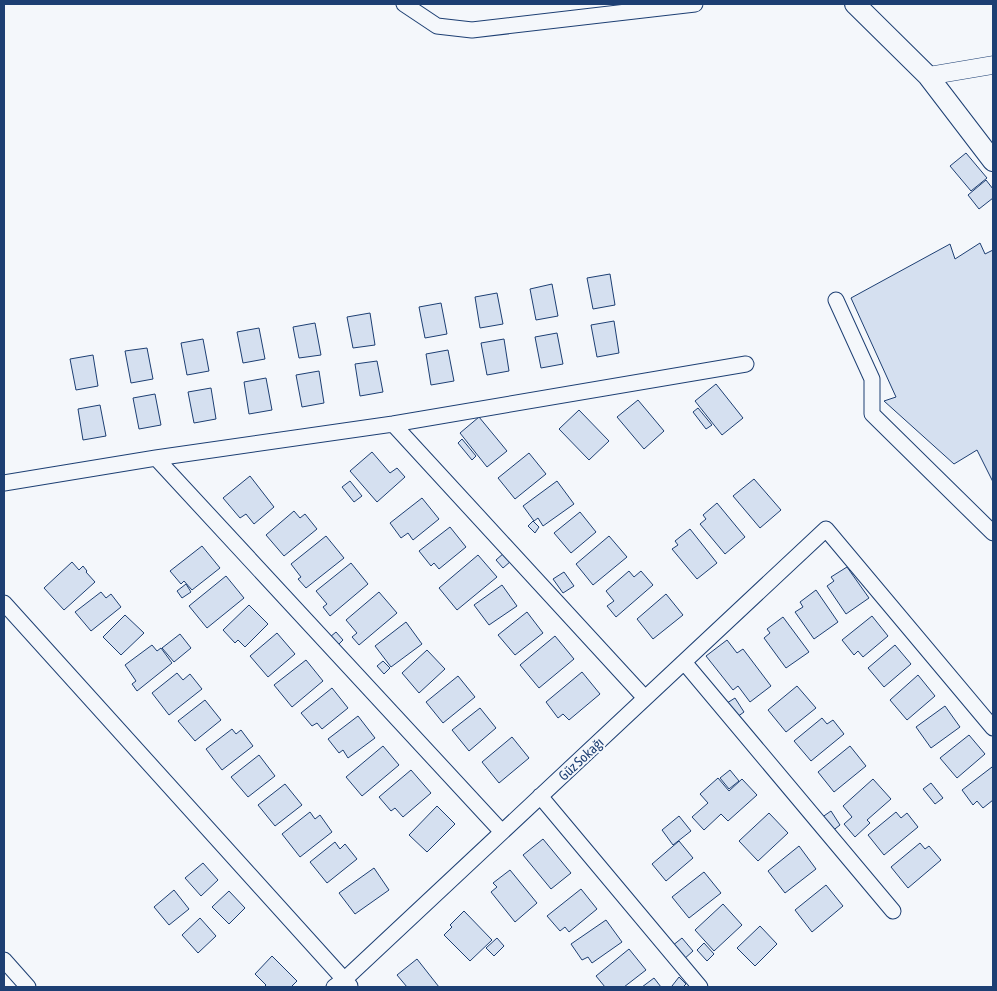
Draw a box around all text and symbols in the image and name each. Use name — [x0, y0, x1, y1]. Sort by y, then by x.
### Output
street label: Güz Sokağı — [555, 734, 607, 784]

